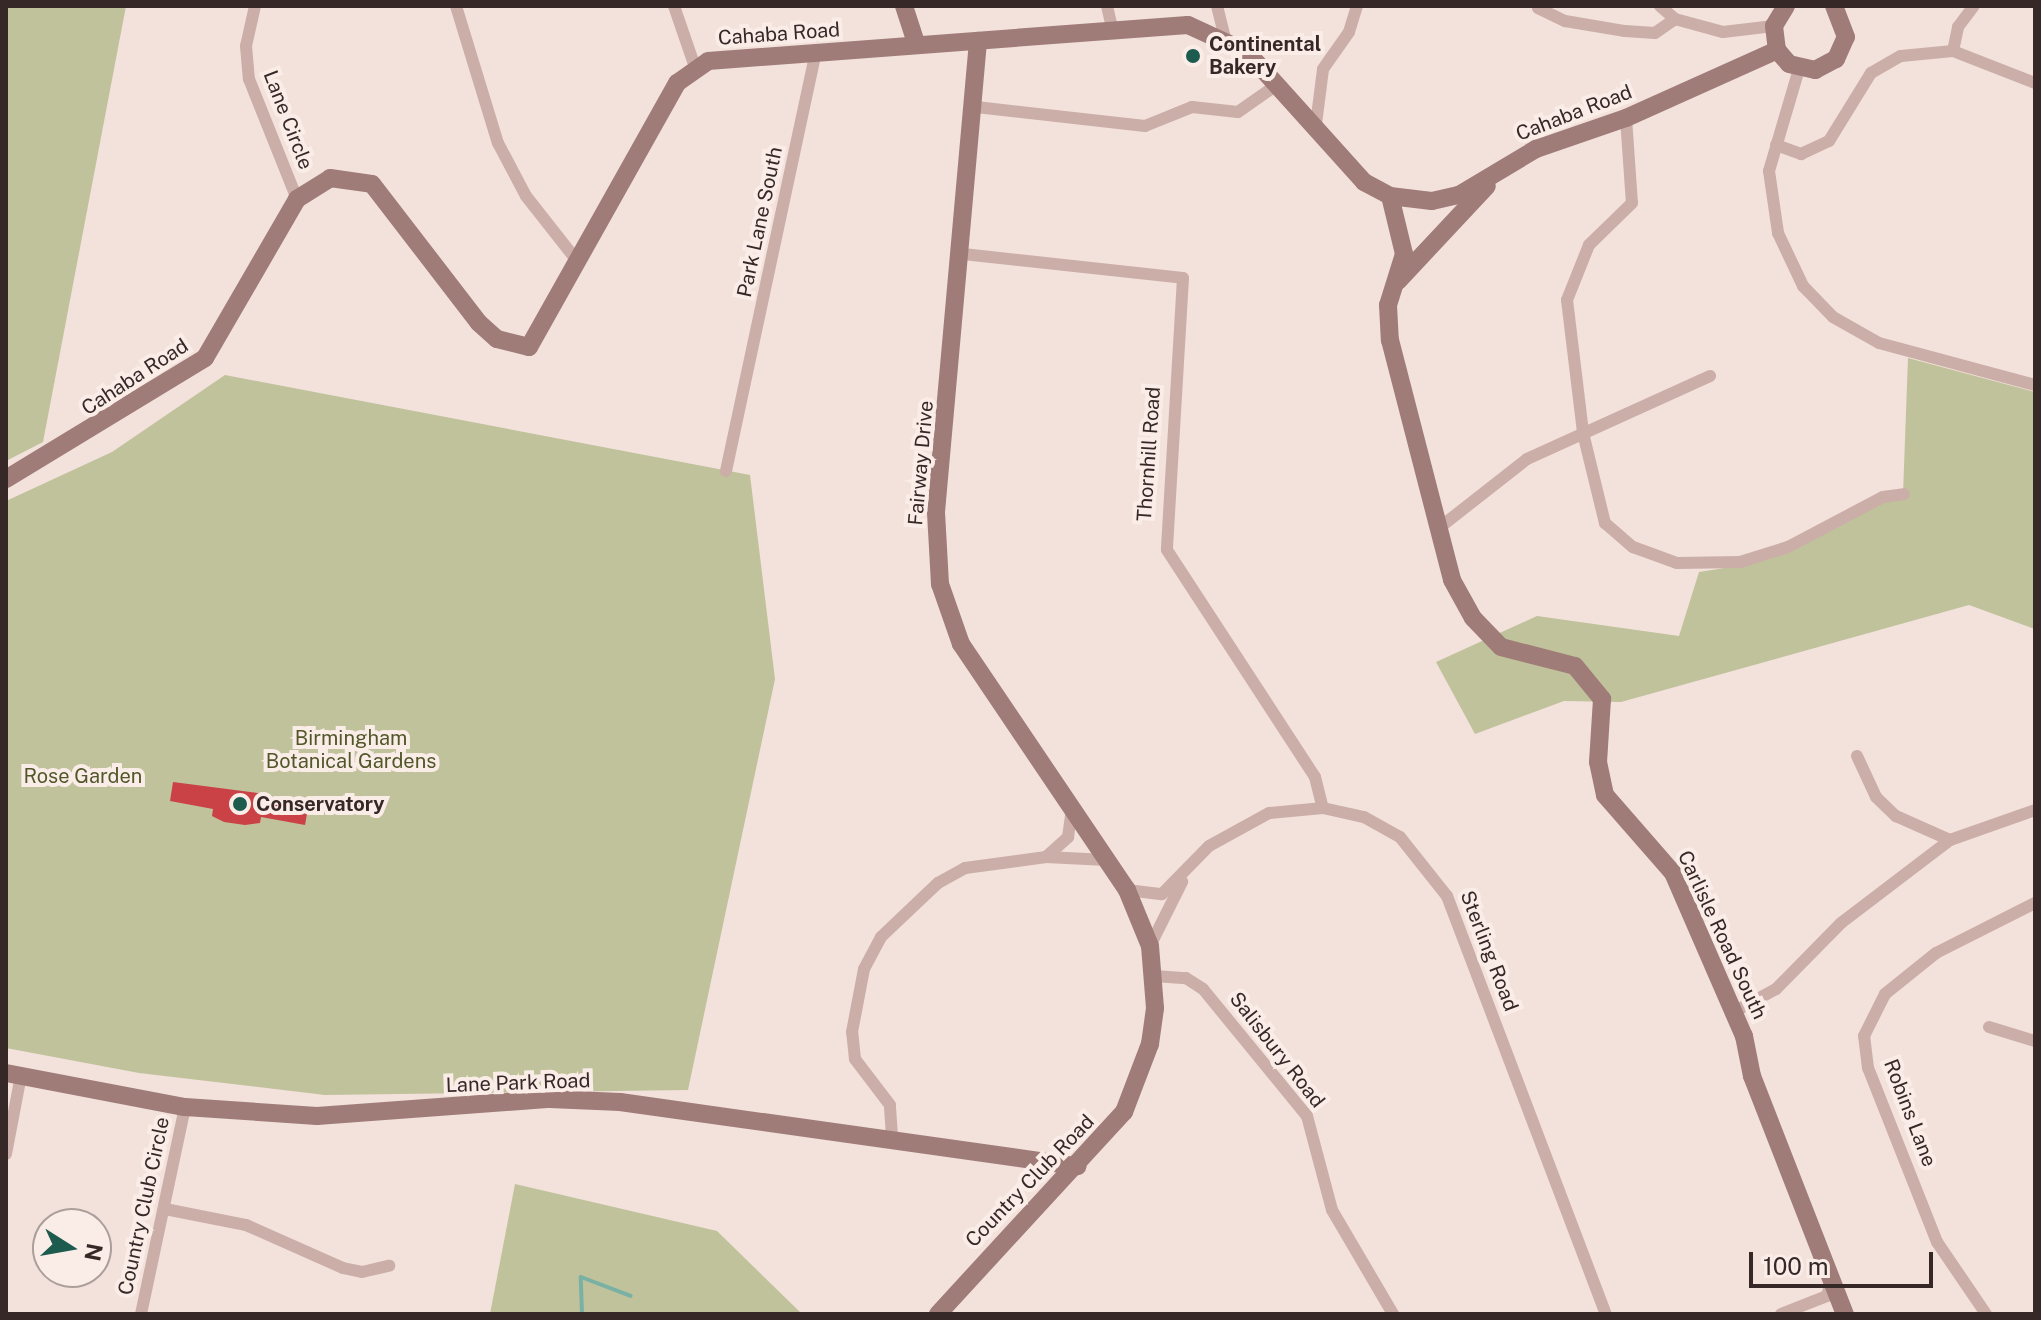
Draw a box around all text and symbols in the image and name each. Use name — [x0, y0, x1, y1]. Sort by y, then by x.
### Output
street label: Cahaba Road — [717, 18, 841, 50]
place label: Continental Bakery — [1209, 32, 1321, 79]
marker: Continental Bakery — [1184, 47, 1202, 65]
street label: Lane Circle — [258, 67, 318, 173]
street label: Cahaba Road — [1513, 80, 1635, 146]
street label: Park Lane South — [732, 145, 788, 299]
street label: Cahaba Road — [77, 334, 193, 420]
street label: Thornhill Road — [1132, 386, 1166, 522]
street label: Fairway Drive — [904, 399, 938, 527]
park label: Birmingham Botanical Gardens — [266, 727, 436, 774]
park label: Rose Garden — [24, 764, 142, 788]
place label: Conservatory — [256, 792, 384, 816]
marker: Conservatory — [231, 795, 249, 813]
street label: Carlisle Road South — [1672, 847, 1772, 1023]
street label: Sterling Road — [1455, 887, 1523, 1015]
street label: Salisbury Road — [1224, 987, 1330, 1113]
street label: Robins Lane — [1879, 1056, 1941, 1170]
street label: Lane Park Road — [445, 1068, 591, 1098]
street label: Country Club Road — [961, 1110, 1099, 1252]
street label: Country Club Circle — [113, 1115, 175, 1297]
north arrow — [32, 1208, 112, 1288]
scale bar — [1753, 1236, 1937, 1286]
text: N — [79, 1241, 108, 1263]
text: 100 m — [1763, 1252, 1829, 1280]

